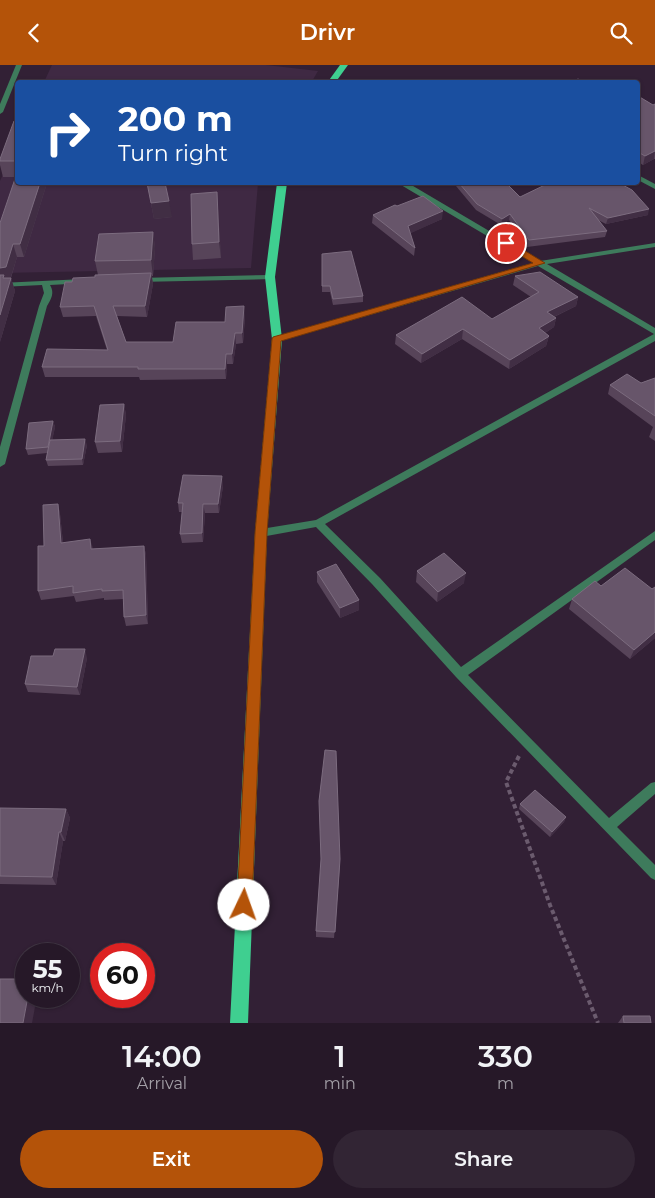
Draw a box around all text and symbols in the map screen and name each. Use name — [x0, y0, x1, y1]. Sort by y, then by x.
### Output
icon: back — [20, 19, 48, 47]
text: Drivr — [300, 19, 355, 46]
icon: search — [607, 19, 635, 47]
text: 200 m — [118, 97, 233, 140]
icon: right — [35, 100, 100, 165]
text: Turn right — [118, 140, 228, 167]
pin — [485, 222, 527, 264]
icon: arrive — [492, 229, 520, 257]
position arrow — [217, 878, 269, 930]
speed limit sign: 60 — [90, 943, 155, 1008]
text: 55 — [33, 954, 62, 984]
text: km/h — [31, 980, 64, 995]
text: 14:00 — [122, 1038, 202, 1075]
text: 1 — [334, 1038, 346, 1075]
text: 330 — [478, 1038, 533, 1075]
text: Arrival — [137, 1074, 187, 1093]
text: min — [324, 1074, 356, 1093]
text: m — [497, 1074, 514, 1093]
button: Exit — [20, 1130, 323, 1188]
button: Share — [333, 1130, 635, 1188]

